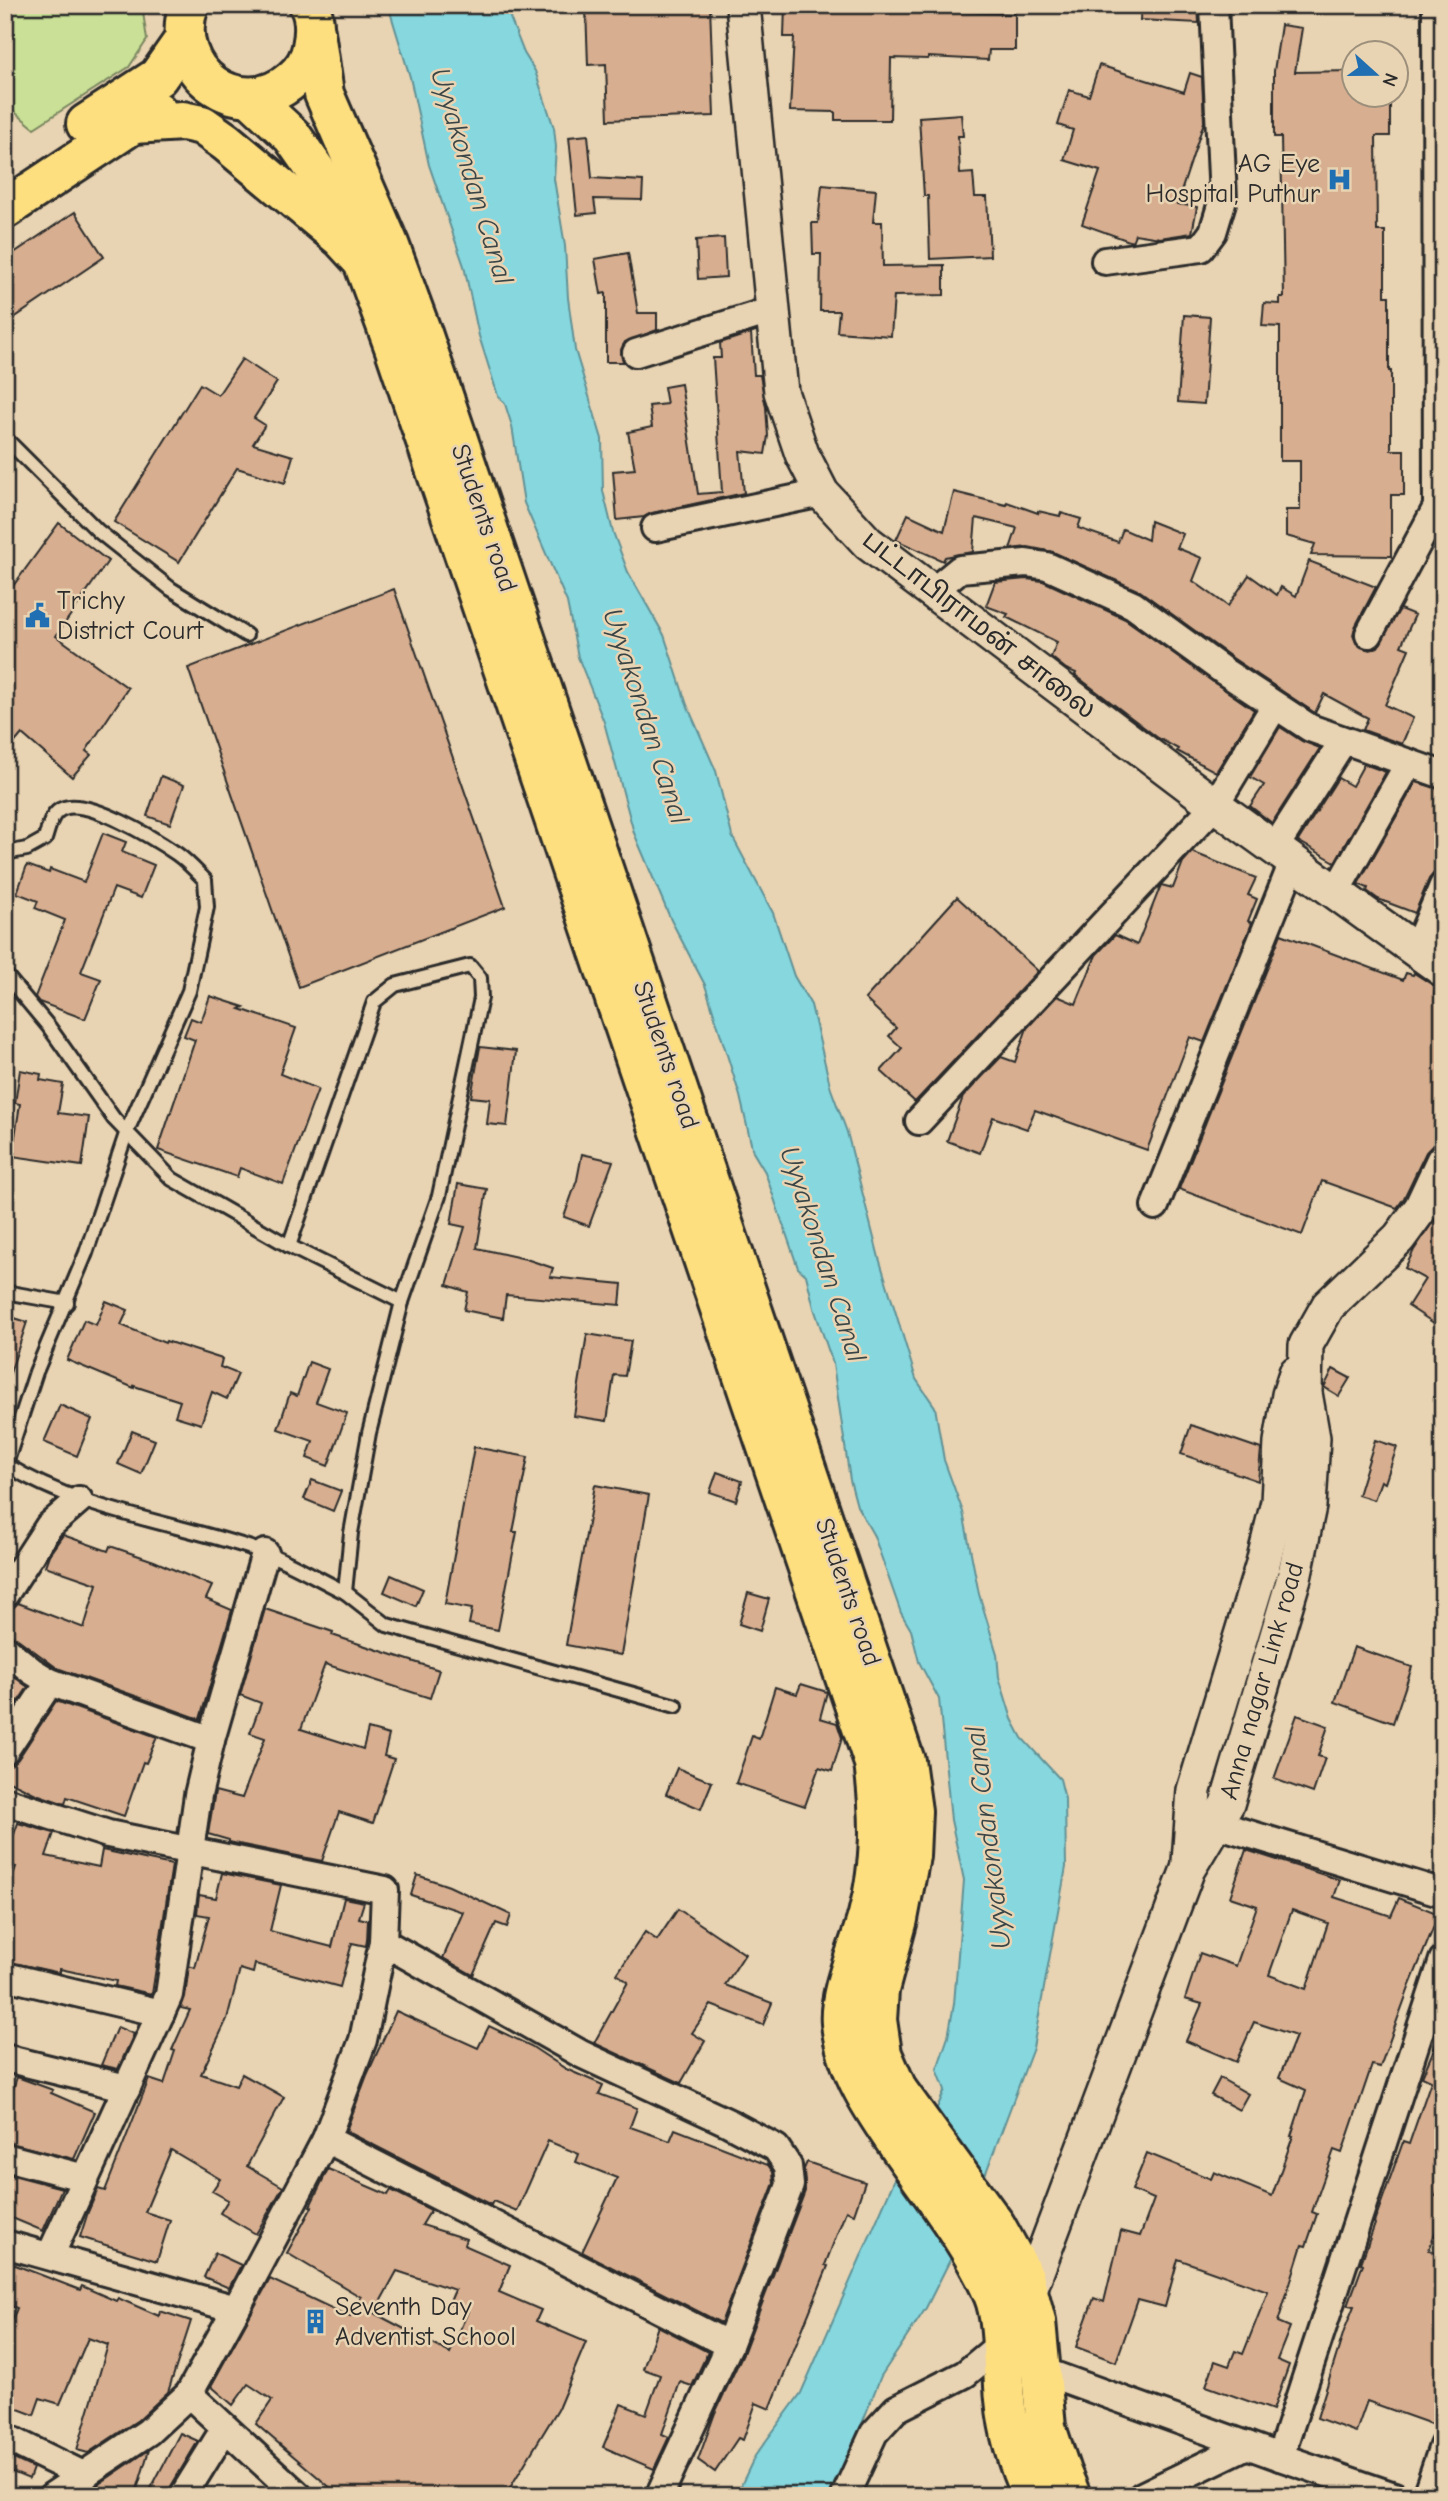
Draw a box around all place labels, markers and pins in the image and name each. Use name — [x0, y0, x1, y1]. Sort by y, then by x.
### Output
place label: AG Eye Hospital, Puthur — [1146, 149, 1321, 209]
hospital icon: AG Eye Hospital, Puthur — [1326, 165, 1354, 193]
place label: Trichy District Court — [57, 586, 205, 646]
public building icon: Trichy District Court — [23, 602, 51, 630]
place label: Seventh Day Adventist School — [335, 2292, 516, 2352]
building icon: Seventh Day Adventist School — [301, 2308, 329, 2336]

